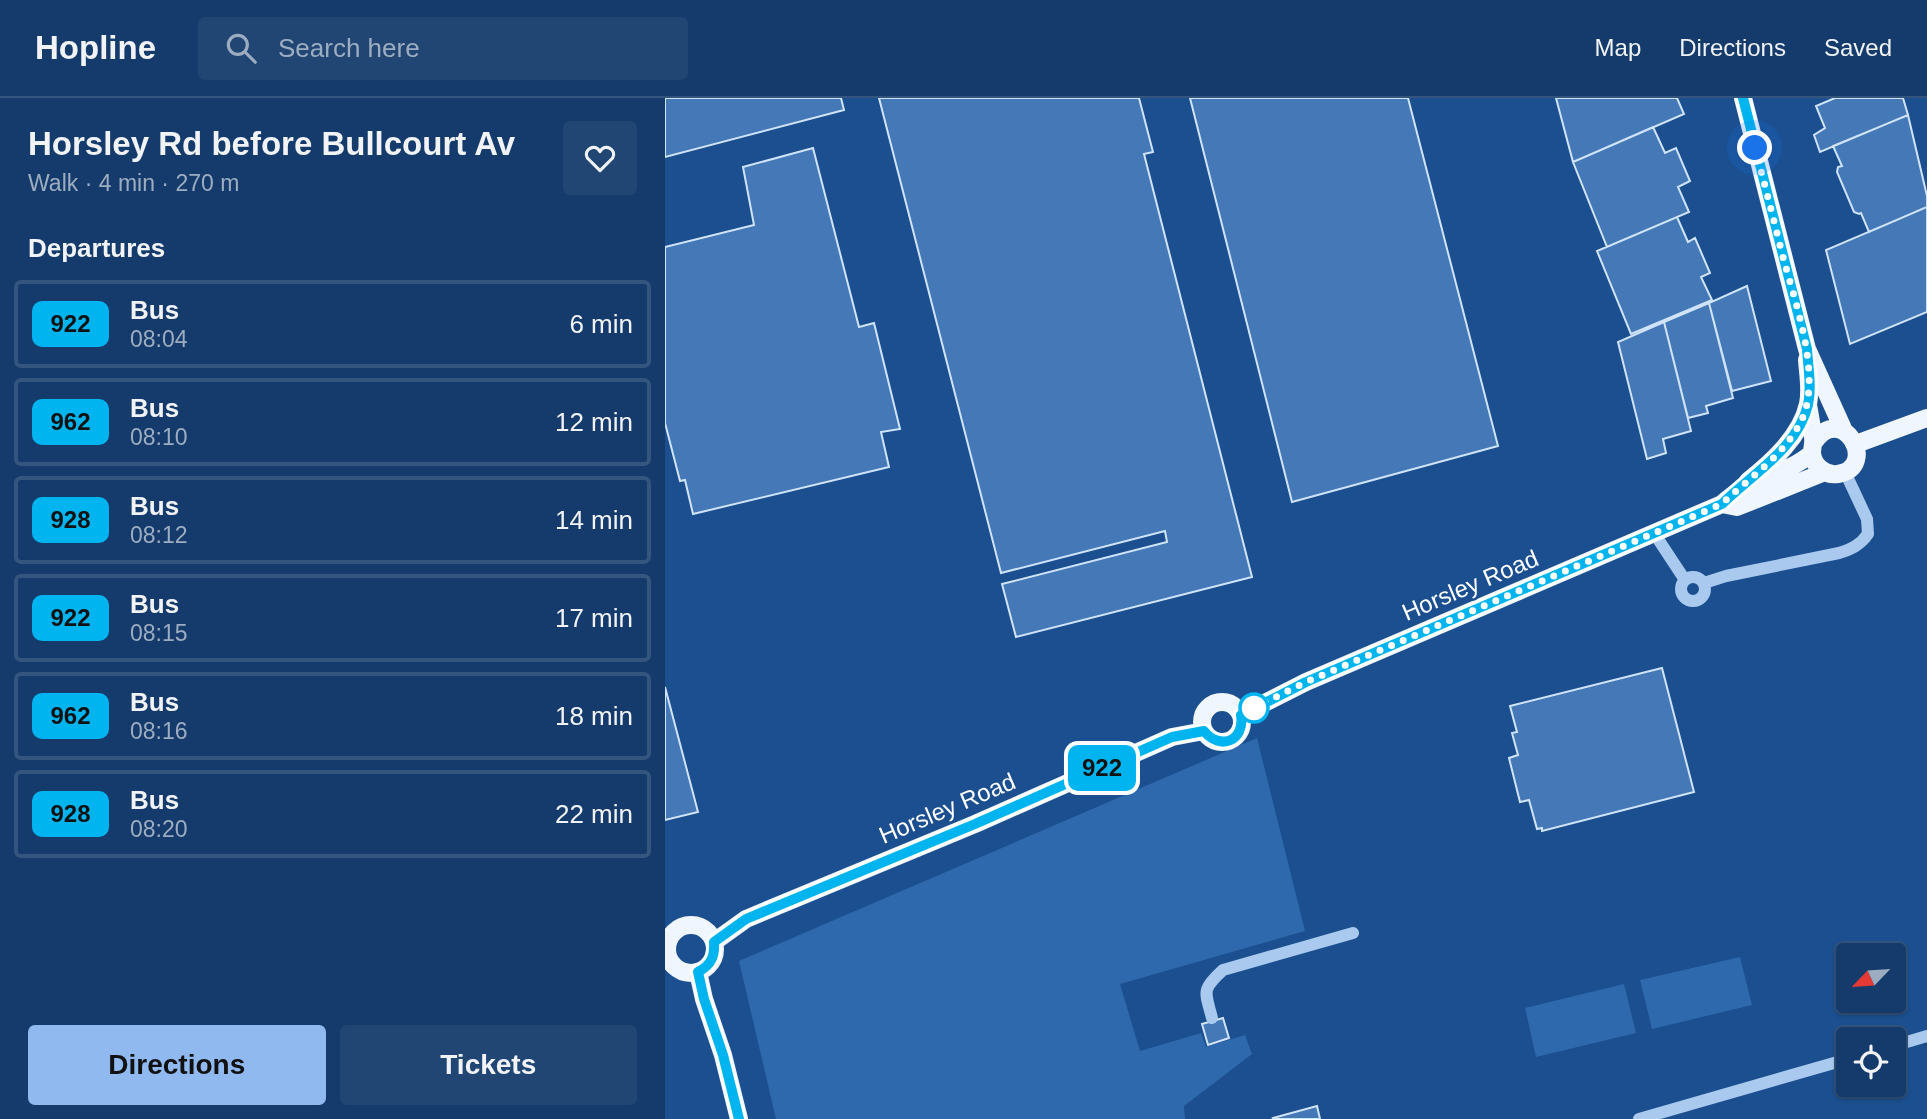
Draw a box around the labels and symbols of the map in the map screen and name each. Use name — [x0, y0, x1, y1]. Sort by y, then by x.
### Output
your location — [1737, 130, 1772, 165]
street label: Horsley Road — [1398, 544, 1542, 626]
unlabelled marker — [1239, 693, 1269, 723]
line badge: 922 — [1062, 745, 1142, 791]
street label: Horsley Road — [875, 767, 1019, 849]
north arrow — [1836, 943, 1906, 1013]

